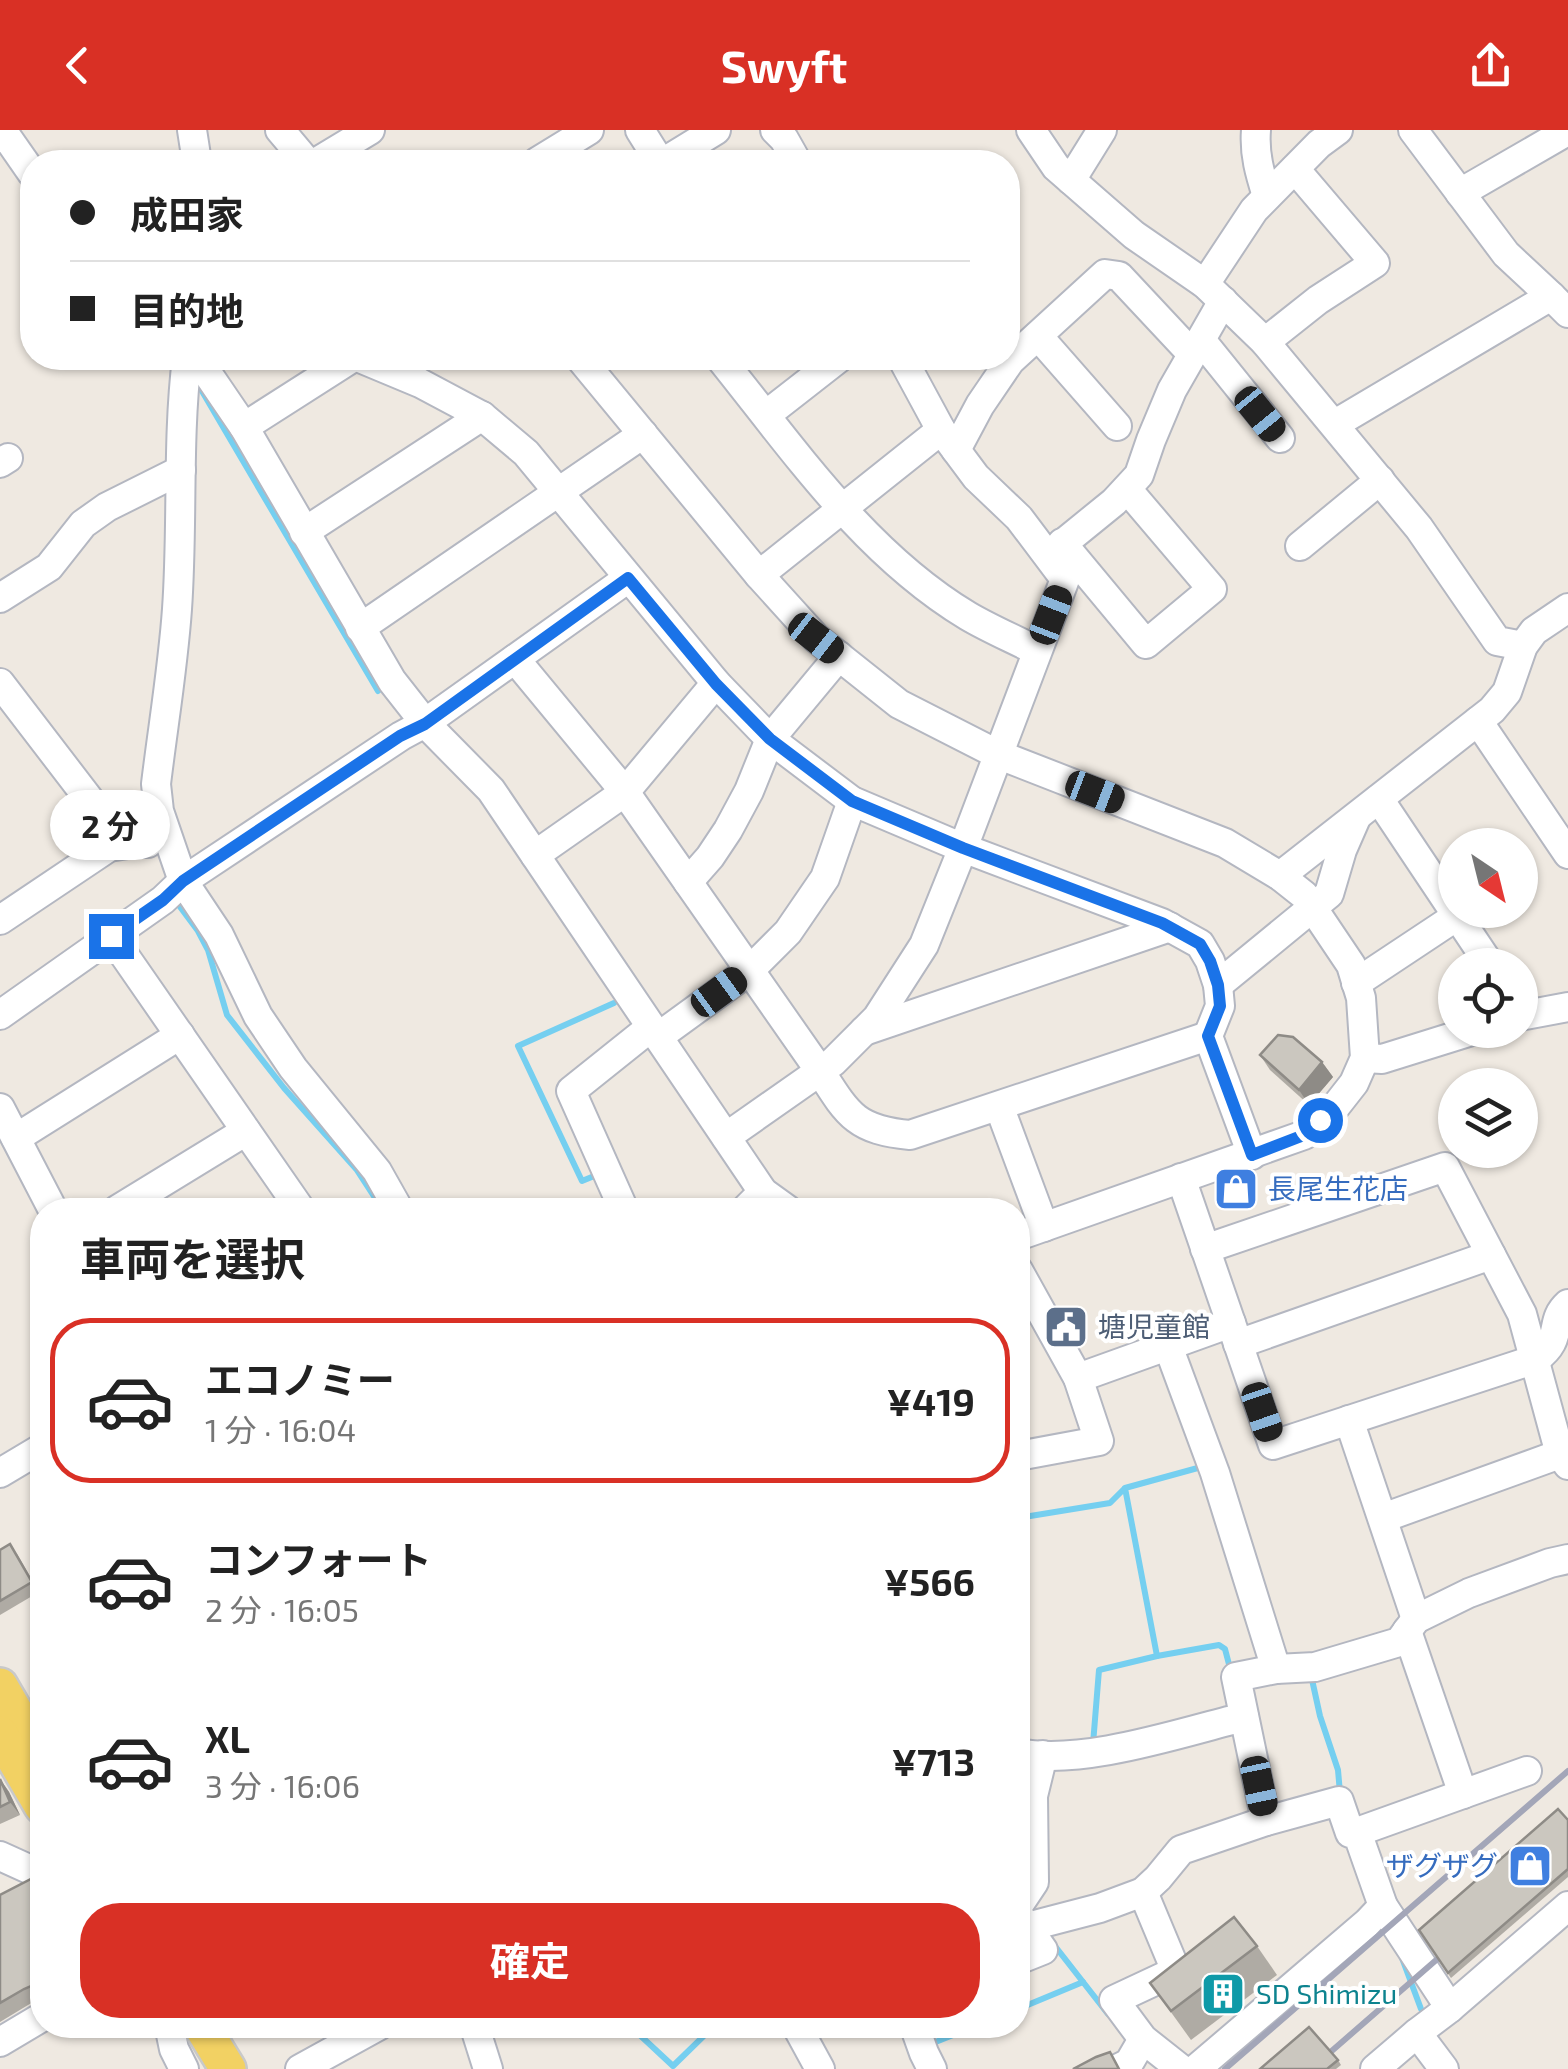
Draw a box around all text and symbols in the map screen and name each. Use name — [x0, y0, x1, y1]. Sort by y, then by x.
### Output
icon: back — [50, 38, 105, 93]
text: Swyft — [721, 38, 847, 92]
icon: share — [1463, 38, 1518, 93]
text: 成田家 — [130, 191, 244, 237]
text: 目的地 — [130, 287, 244, 333]
car — [1229, 381, 1291, 447]
car — [1026, 582, 1076, 648]
car — [783, 608, 849, 668]
car — [1062, 767, 1128, 817]
callout: 2 分 — [51, 791, 171, 861]
text: 2 分 — [81, 806, 139, 844]
north arrow — [1438, 828, 1538, 928]
map controls — [1438, 828, 1538, 1168]
route end — [89, 914, 134, 959]
button: locate — [1438, 948, 1538, 1048]
car — [686, 962, 752, 1022]
button: layers — [1438, 1068, 1538, 1168]
route start — [1298, 1098, 1343, 1143]
shop icon: 長尾生花店 — [1213, 1166, 1259, 1212]
place label: 長尾生花店 — [1268, 1171, 1408, 1205]
text: 車両を選択 — [80, 1231, 305, 1285]
public building icon: 塘児童館 — [1043, 1304, 1089, 1350]
place label: 塘児童館 — [1098, 1309, 1210, 1343]
icon: car — [85, 1356, 175, 1446]
text: エコノミー — [205, 1356, 395, 1402]
text: ¥419 — [887, 1378, 975, 1424]
car — [1238, 1379, 1286, 1445]
text: 1 分 · 16:04 — [205, 1410, 356, 1448]
icon: car — [85, 1536, 175, 1626]
text: コンフォート — [205, 1536, 432, 1582]
text: ¥566 — [884, 1558, 975, 1604]
text: 2 分 · 16:05 — [205, 1590, 359, 1628]
text: XL — [205, 1715, 250, 1761]
icon: car — [85, 1716, 175, 1806]
text: ¥713 — [892, 1738, 975, 1784]
car — [1238, 1754, 1280, 1818]
text: 3 分 · 16:06 — [205, 1766, 360, 1804]
shop icon: ザグザグ — [1507, 1843, 1553, 1889]
place label: ザグザグ — [1386, 1848, 1498, 1882]
button: 確定 — [80, 1903, 980, 2018]
building icon: SD Shimizu — [1200, 1971, 1246, 2017]
place label: SD Shimizu — [1256, 1976, 1397, 2010]

